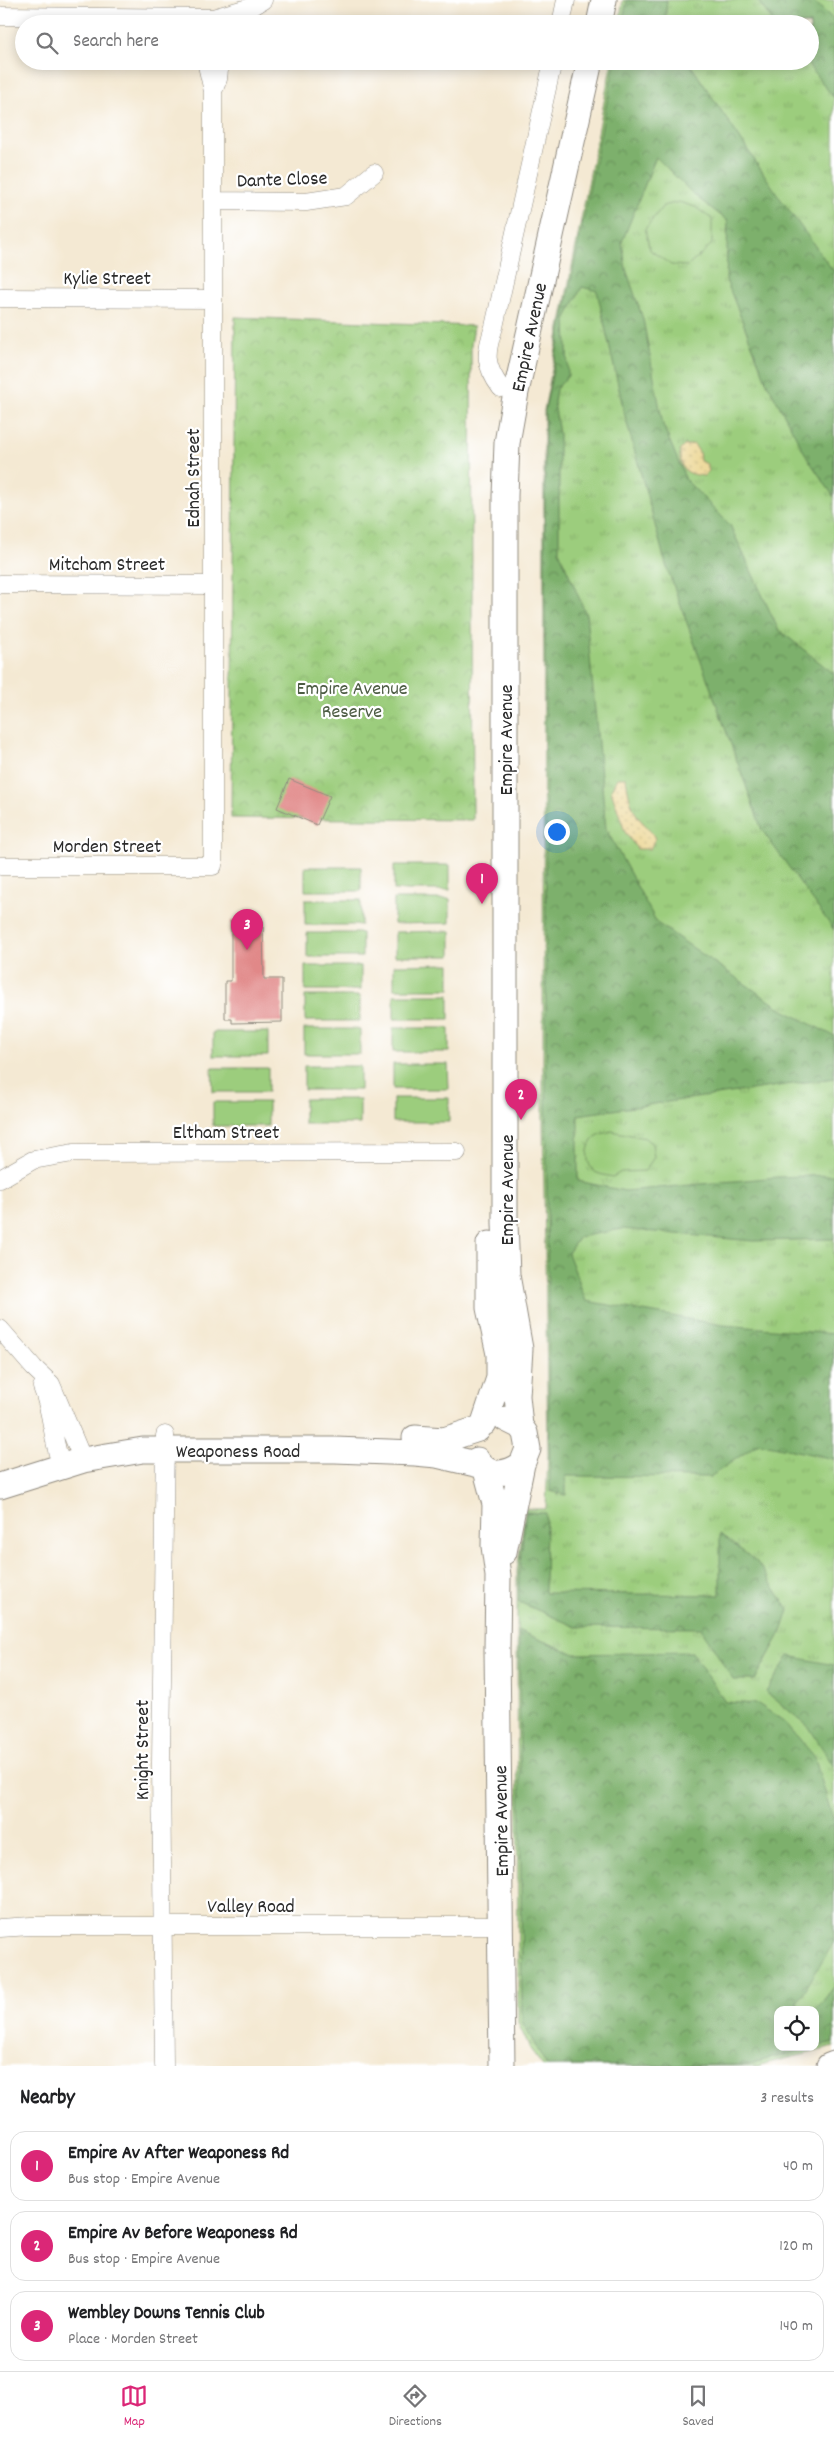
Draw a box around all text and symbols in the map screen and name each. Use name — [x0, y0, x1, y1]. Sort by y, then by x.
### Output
search box — [15, 15, 819, 70]
icon: search — [33, 29, 61, 57]
text: Search here — [73, 29, 159, 56]
street label: Dante Close — [236, 165, 328, 197]
street label: Kylie Street — [63, 266, 151, 294]
street label: Empire Avenue — [506, 280, 556, 395]
street label: Ednah Street — [181, 428, 209, 528]
street label: Mitcham Street — [49, 552, 165, 580]
park label: Empire Avenue Reserve — [296, 676, 408, 727]
street label: Empire Avenue — [494, 684, 522, 796]
your location — [544, 819, 570, 845]
street label: Morden Street — [53, 834, 161, 862]
pin: 1 — [466, 863, 498, 904]
pin: 3 — [231, 909, 263, 950]
pin: 2 — [505, 1079, 537, 1120]
street label: Eltham Street — [173, 1120, 279, 1148]
street label: Empire Avenue — [495, 1134, 523, 1246]
street label: Weaponess Road — [176, 1439, 300, 1467]
street label: Knight Street — [130, 1700, 158, 1800]
street label: Empire Avenue — [488, 1765, 518, 1877]
street label: Valley Road — [207, 1894, 295, 1922]
map controls — [774, 2006, 819, 2051]
button: locate — [774, 2006, 819, 2051]
text: Nearby — [20, 2084, 75, 2114]
text: 3 results — [760, 2087, 814, 2110]
text: Empire Av After Weaponess Rd — [68, 2141, 289, 2168]
text: 1 — [35, 2155, 39, 2178]
text: 40 m — [783, 2155, 813, 2178]
text: Bus stop · Empire Avenue — [68, 2168, 220, 2191]
text: Empire Av Before Weaponess Rd — [68, 2221, 298, 2248]
text: 2 — [34, 2235, 41, 2258]
text: 120 m — [779, 2235, 813, 2258]
text: Bus stop · Empire Avenue — [68, 2248, 220, 2271]
text: Wembley Downs Tennis Club — [68, 2301, 265, 2328]
text: 3 — [33, 2315, 41, 2338]
text: 140 m — [779, 2315, 813, 2338]
text: Place · Morden Street — [68, 2328, 198, 2351]
tab: Map — [120, 2382, 148, 2432]
tab: Directions — [389, 2382, 442, 2432]
tab: Saved — [682, 2382, 714, 2432]

